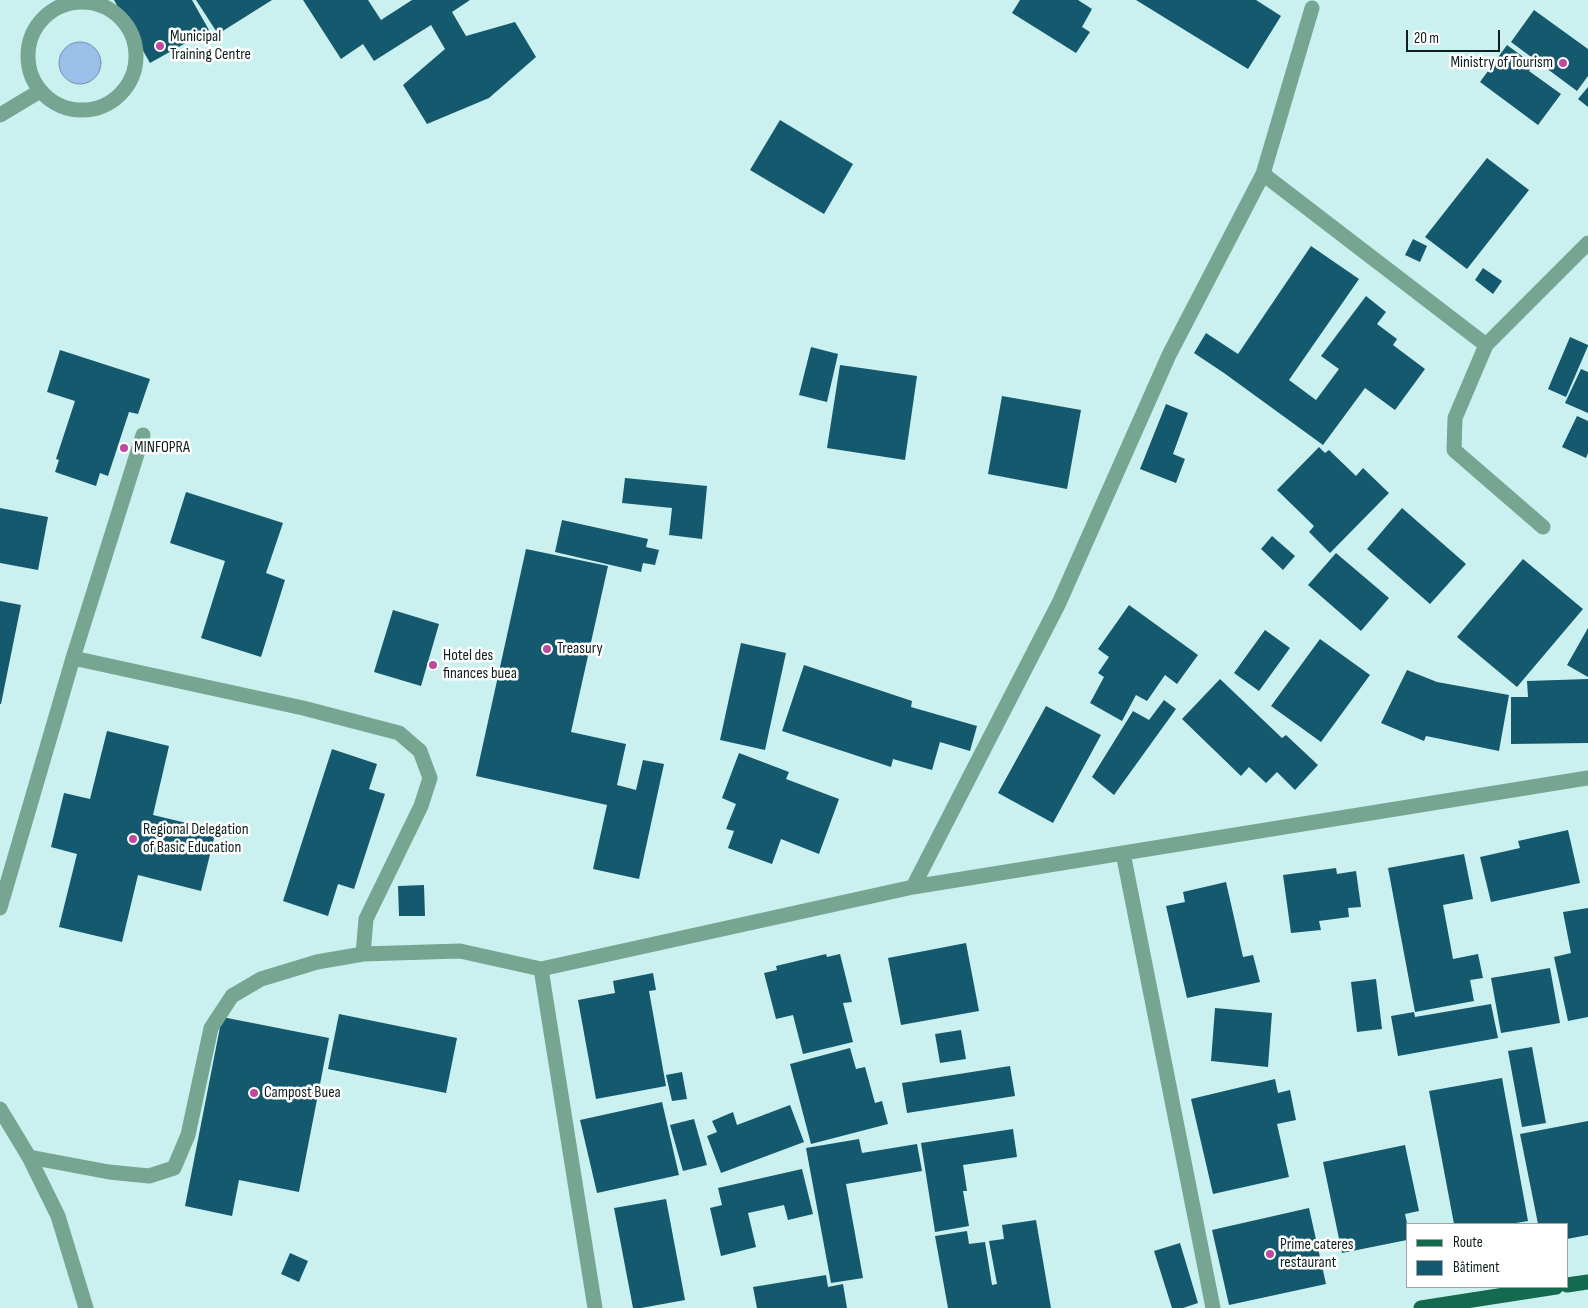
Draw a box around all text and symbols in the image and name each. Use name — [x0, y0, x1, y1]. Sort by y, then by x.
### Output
scale bar — [1408, 20, 1502, 52]
place label: Municipal Training Centre — [170, 27, 251, 65]
text: 20 m — [1414, 29, 1439, 48]
marker: Municipal Training Centre — [154, 40, 166, 52]
place label: Ministry of Tourism — [1451, 53, 1553, 73]
marker: Ministry of Tourism — [1557, 57, 1569, 69]
place label: MINFOPRA — [134, 438, 190, 458]
marker: MINFOPRA — [118, 442, 130, 454]
place label: Treasury — [557, 639, 603, 659]
marker: Treasury — [541, 643, 553, 655]
place label: Hotel des finances buea — [443, 646, 517, 684]
marker: Hotel des finances buea — [427, 659, 439, 671]
place label: Regional Delegation of Basic Education — [143, 820, 249, 858]
marker: Regional Delegation of Basic Education — [127, 833, 139, 845]
place label: Campost Buea — [264, 1083, 341, 1103]
marker: Campost Buea — [248, 1087, 260, 1099]
legend — [1406, 1223, 1568, 1288]
text: Route — [1453, 1233, 1483, 1252]
place label: Prime cateres restaurant — [1280, 1235, 1354, 1273]
marker: Prime cateres restaurant — [1264, 1248, 1276, 1260]
text: Bâtiment — [1453, 1258, 1500, 1277]

